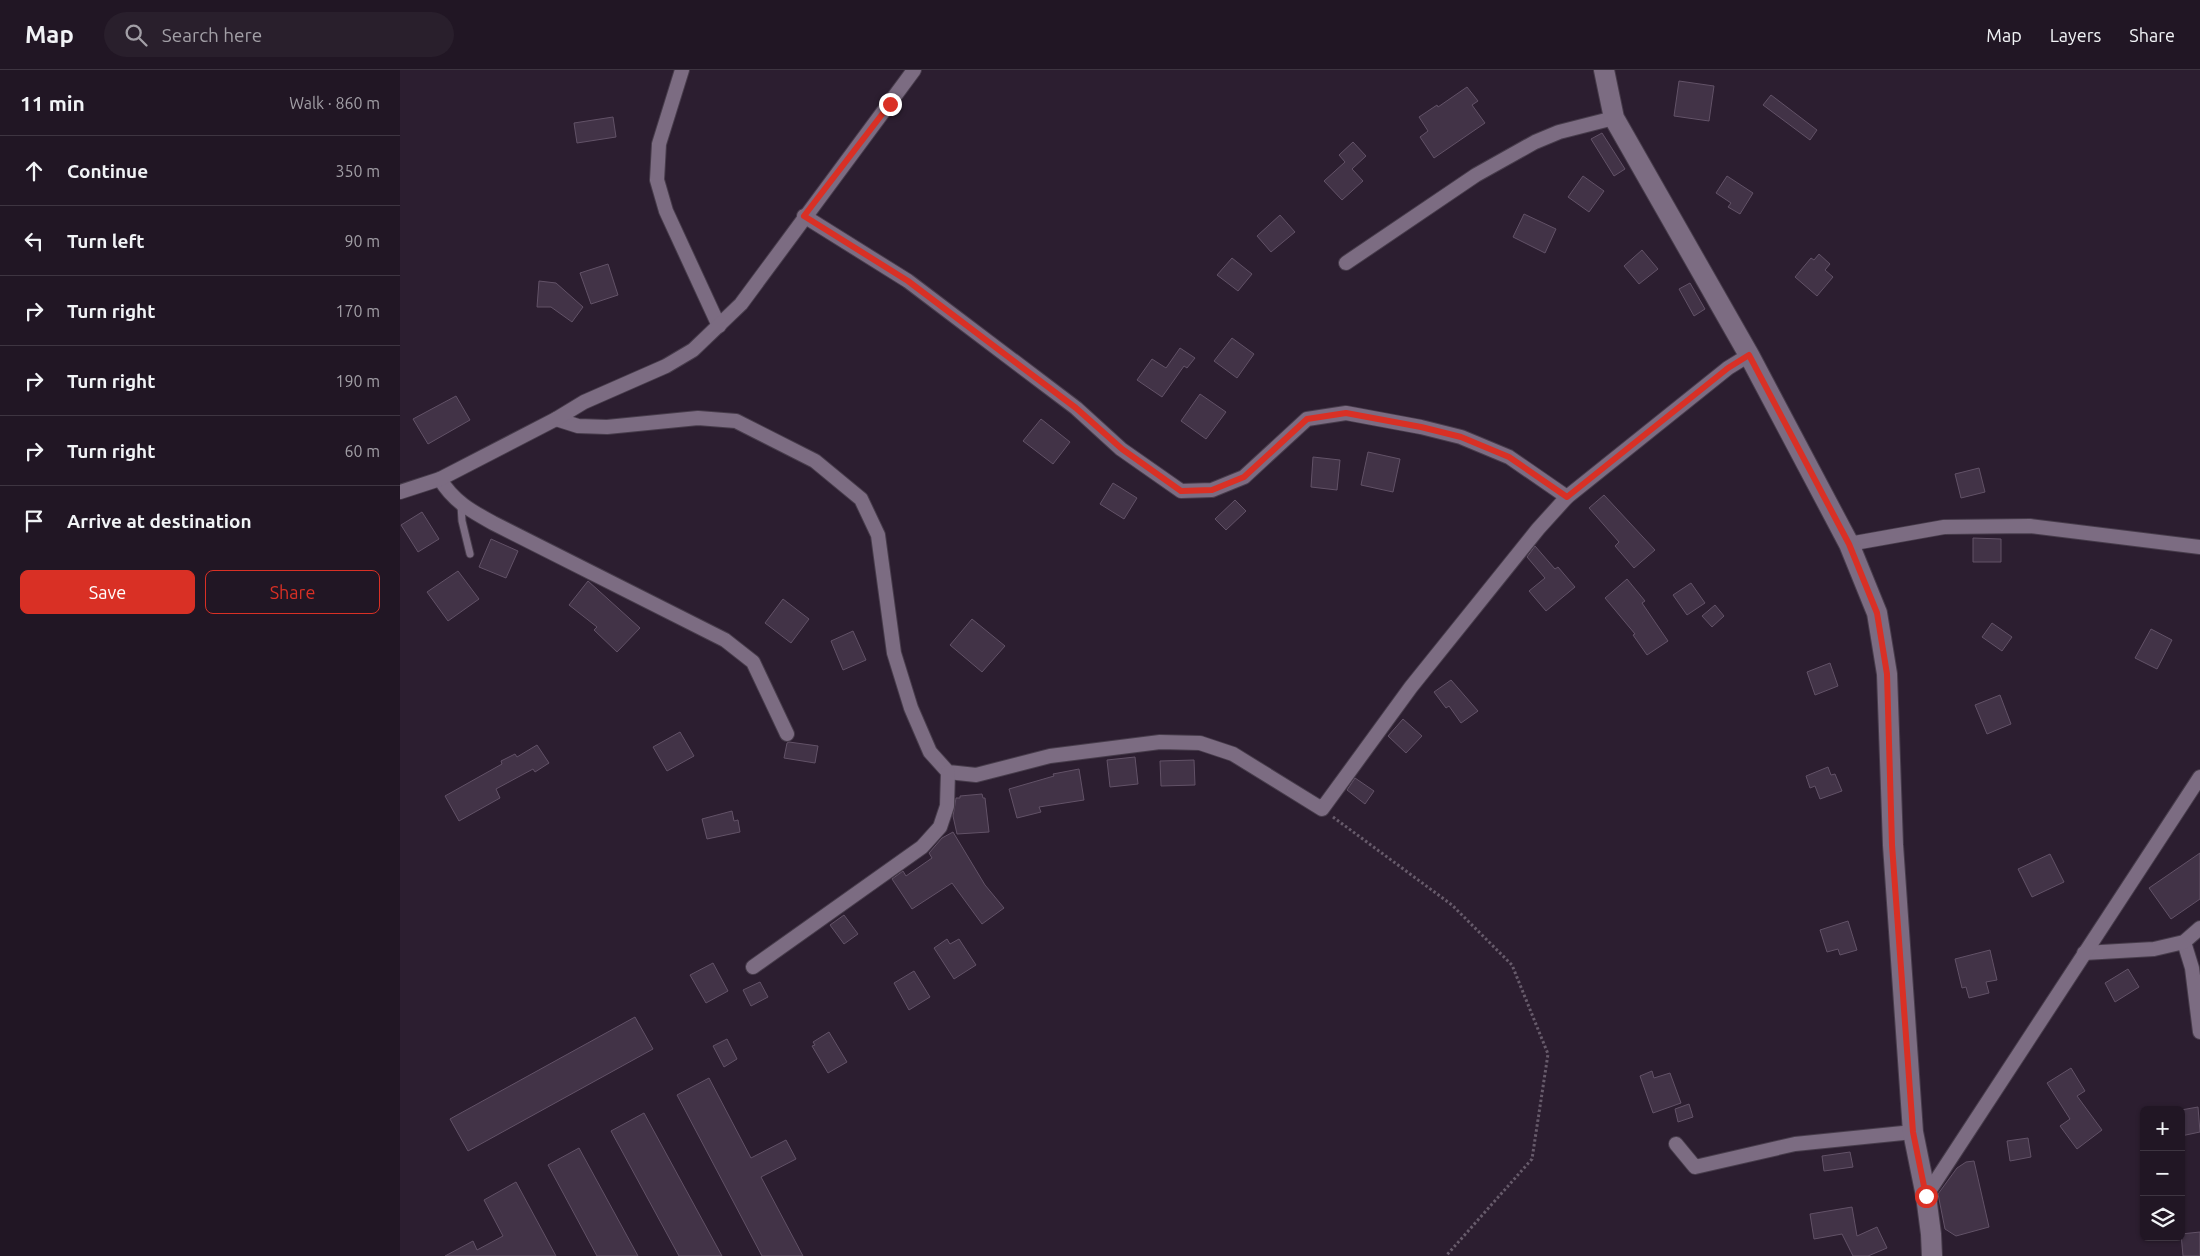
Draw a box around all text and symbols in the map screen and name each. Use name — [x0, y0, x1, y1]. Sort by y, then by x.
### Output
search box — [104, 12, 454, 57]
text: Map — [25, 21, 74, 48]
icon: search — [122, 21, 150, 49]
text: Search here — [162, 24, 262, 46]
text: Map — [1986, 25, 2022, 45]
text: Layers — [2050, 25, 2101, 45]
text: Share — [2129, 25, 2175, 45]
text: 11 min — [20, 91, 85, 115]
route end — [879, 93, 902, 116]
text: Walk · 860 m — [289, 94, 380, 112]
icon: ahead — [20, 157, 48, 185]
text: Continue — [67, 160, 148, 182]
text: 350 m — [335, 162, 380, 180]
icon: left — [20, 227, 48, 255]
text: Turn left — [67, 230, 145, 252]
text: 90 m — [344, 232, 380, 250]
icon: right — [20, 297, 48, 325]
text: Turn right — [67, 300, 155, 322]
text: 170 m — [335, 302, 380, 320]
icon: right — [20, 367, 48, 395]
text: Turn right — [67, 370, 155, 392]
text: 190 m — [335, 372, 380, 390]
icon: right — [20, 437, 48, 465]
text: Turn right — [67, 440, 155, 462]
text: 60 m — [344, 442, 380, 460]
icon: arrive — [20, 507, 48, 535]
text: Arrive at destination — [67, 510, 252, 532]
button: Save — [20, 570, 195, 614]
button: Share — [205, 570, 380, 614]
map controls — [2140, 1106, 2185, 1241]
button: + — [2140, 1106, 2185, 1151]
button: − — [2140, 1151, 2185, 1196]
route start — [1915, 1185, 1938, 1208]
button: layers — [2140, 1196, 2185, 1241]

